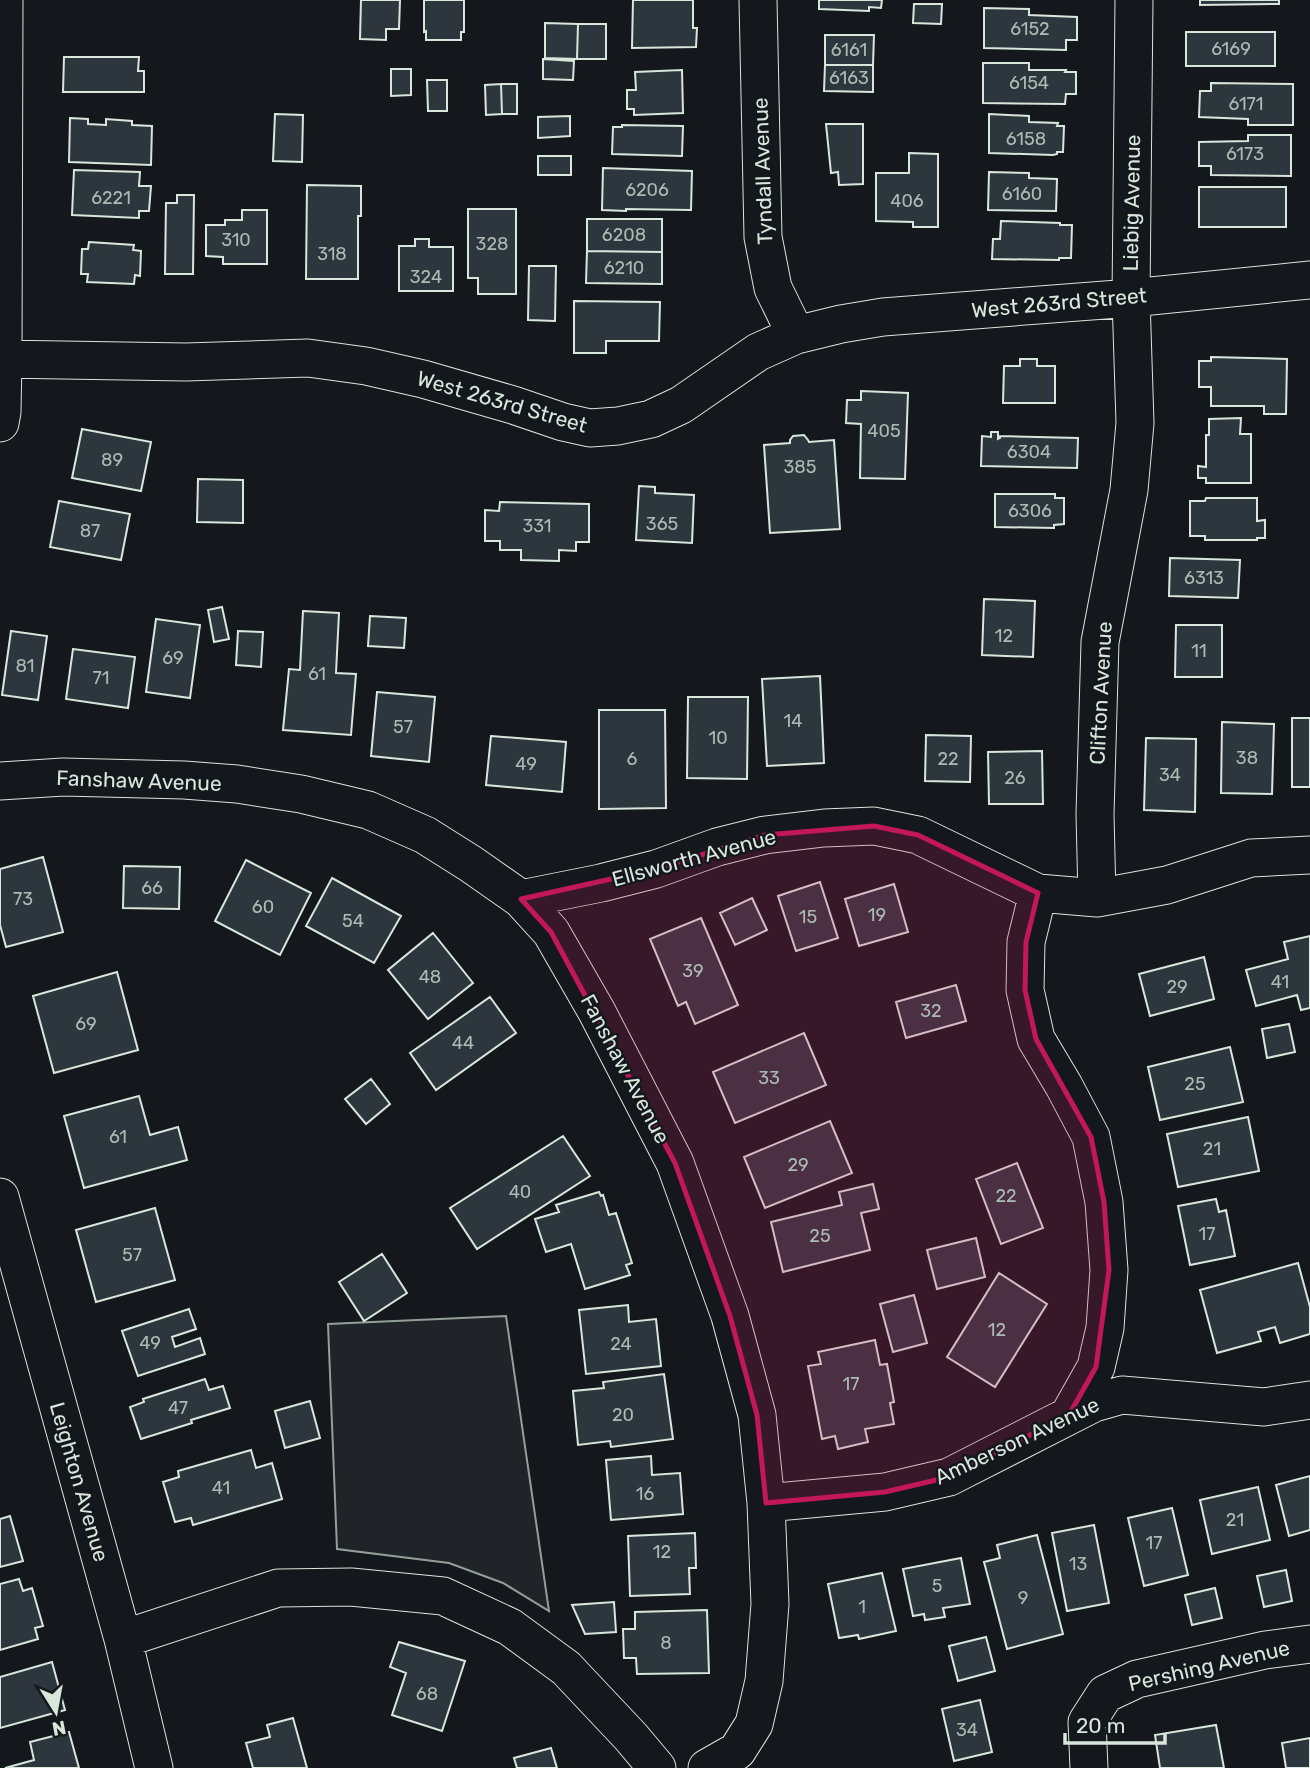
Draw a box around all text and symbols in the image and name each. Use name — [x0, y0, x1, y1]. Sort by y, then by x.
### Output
house number: 6152 — [1010, 18, 1050, 40]
house number: 6169 — [1211, 38, 1251, 60]
house number: 6161 — [831, 39, 867, 61]
house number: 6163 — [829, 67, 869, 89]
house number: 6154 — [1009, 72, 1049, 94]
house number: 6171 — [1228, 93, 1264, 115]
street label: Tyndall Avenue — [747, 97, 778, 245]
house number: 6158 — [1006, 128, 1046, 150]
street label: Liebig Avenue — [1118, 134, 1145, 272]
house number: 6173 — [1226, 143, 1264, 165]
house number: 6206 — [625, 179, 669, 201]
house number: 6160 — [1002, 183, 1042, 205]
house number: 6221 — [91, 187, 131, 209]
house number: 406 — [890, 190, 924, 212]
house number: 6208 — [602, 224, 646, 246]
house number: 310 — [221, 229, 251, 251]
house number: 328 — [476, 233, 508, 255]
house number: 318 — [317, 243, 347, 265]
house number: 6210 — [604, 257, 644, 279]
house number: 324 — [410, 266, 442, 288]
street label: West 263rd Street — [970, 282, 1148, 323]
street label: West 263rd Street — [414, 365, 590, 438]
house number: 405 — [867, 420, 901, 442]
house number: 6304 — [1007, 441, 1051, 463]
house number: 89 — [101, 449, 123, 471]
house number: 385 — [784, 456, 816, 478]
house number: 6306 — [1008, 500, 1052, 522]
house number: 365 — [646, 513, 678, 535]
house number: 331 — [522, 515, 552, 537]
house number: 87 — [80, 520, 100, 542]
house number: 6313 — [1184, 567, 1224, 589]
street label: Clifton Avenue — [1084, 621, 1117, 765]
house number: 12 — [995, 625, 1013, 647]
house number: 11 — [1191, 640, 1207, 662]
house number: 69 — [162, 647, 184, 669]
house number: 81 — [15, 655, 35, 677]
house number: 61 — [308, 663, 326, 685]
house number: 71 — [93, 667, 109, 689]
house number: 14 — [784, 710, 802, 732]
house number: 57 — [393, 716, 413, 738]
house number: 10 — [708, 727, 728, 749]
house number: 38 — [1236, 747, 1258, 769]
house number: 6 — [627, 748, 638, 770]
house number: 22 — [937, 748, 959, 770]
house number: 49 — [515, 753, 537, 775]
house number: 34 — [1159, 764, 1181, 786]
street label: Fanshaw Avenue — [56, 765, 222, 796]
house number: 26 — [1004, 767, 1026, 789]
street label: Ellsworth Avenue — [609, 824, 779, 891]
house number: 66 — [141, 877, 163, 899]
house number: 73 — [13, 888, 33, 910]
house number: 60 — [252, 896, 274, 918]
house number: 19 — [868, 904, 886, 926]
house number: 15 — [799, 906, 817, 928]
house number: 54 — [342, 910, 364, 932]
house number: 39 — [682, 960, 704, 982]
house number: 48 — [419, 966, 441, 988]
house number: 41 — [1271, 971, 1289, 993]
house number: 29 — [1166, 976, 1188, 998]
street label: Fanshaw Avenue — [576, 990, 675, 1148]
house number: 32 — [920, 1000, 942, 1022]
house number: 69 — [75, 1013, 97, 1035]
house number: 44 — [452, 1032, 474, 1054]
house number: 33 — [758, 1067, 780, 1089]
house number: 25 — [1184, 1073, 1206, 1095]
house number: 61 — [109, 1126, 127, 1148]
house number: 21 — [1203, 1138, 1221, 1160]
house number: 29 — [787, 1154, 809, 1176]
house number: 40 — [509, 1181, 531, 1203]
house number: 22 — [995, 1185, 1017, 1207]
house number: 17 — [1199, 1223, 1215, 1245]
house number: 25 — [809, 1225, 831, 1247]
house number: 57 — [122, 1244, 142, 1266]
house number: 12 — [988, 1319, 1006, 1341]
house number: 49 — [139, 1332, 161, 1354]
house number: 24 — [610, 1333, 632, 1355]
house number: 17 — [843, 1373, 859, 1395]
street label: Amberson Avenue — [931, 1391, 1103, 1490]
house number: 47 — [168, 1397, 188, 1419]
street label: Leighton Avenue — [45, 1399, 114, 1564]
house number: 20 — [612, 1404, 634, 1426]
house number: 41 — [212, 1477, 230, 1499]
house number: 16 — [636, 1483, 654, 1505]
house number: 21 — [1226, 1509, 1244, 1531]
house number: 17 — [1146, 1532, 1162, 1554]
house number: 12 — [653, 1541, 671, 1563]
house number: 13 — [1069, 1553, 1087, 1575]
house number: 5 — [932, 1575, 942, 1597]
house number: 9 — [1018, 1587, 1028, 1609]
house number: 1 — [858, 1596, 866, 1618]
house number: 8 — [660, 1632, 672, 1654]
street label: Pershing Avenue — [1126, 1635, 1292, 1696]
north arrow — [21, 1677, 91, 1747]
house number: 68 — [416, 1683, 438, 1705]
scale bar — [1065, 1702, 1165, 1746]
text: 20 m — [1076, 1713, 1125, 1738]
text: N — [50, 1716, 68, 1741]
house number: 34 — [956, 1719, 978, 1741]

